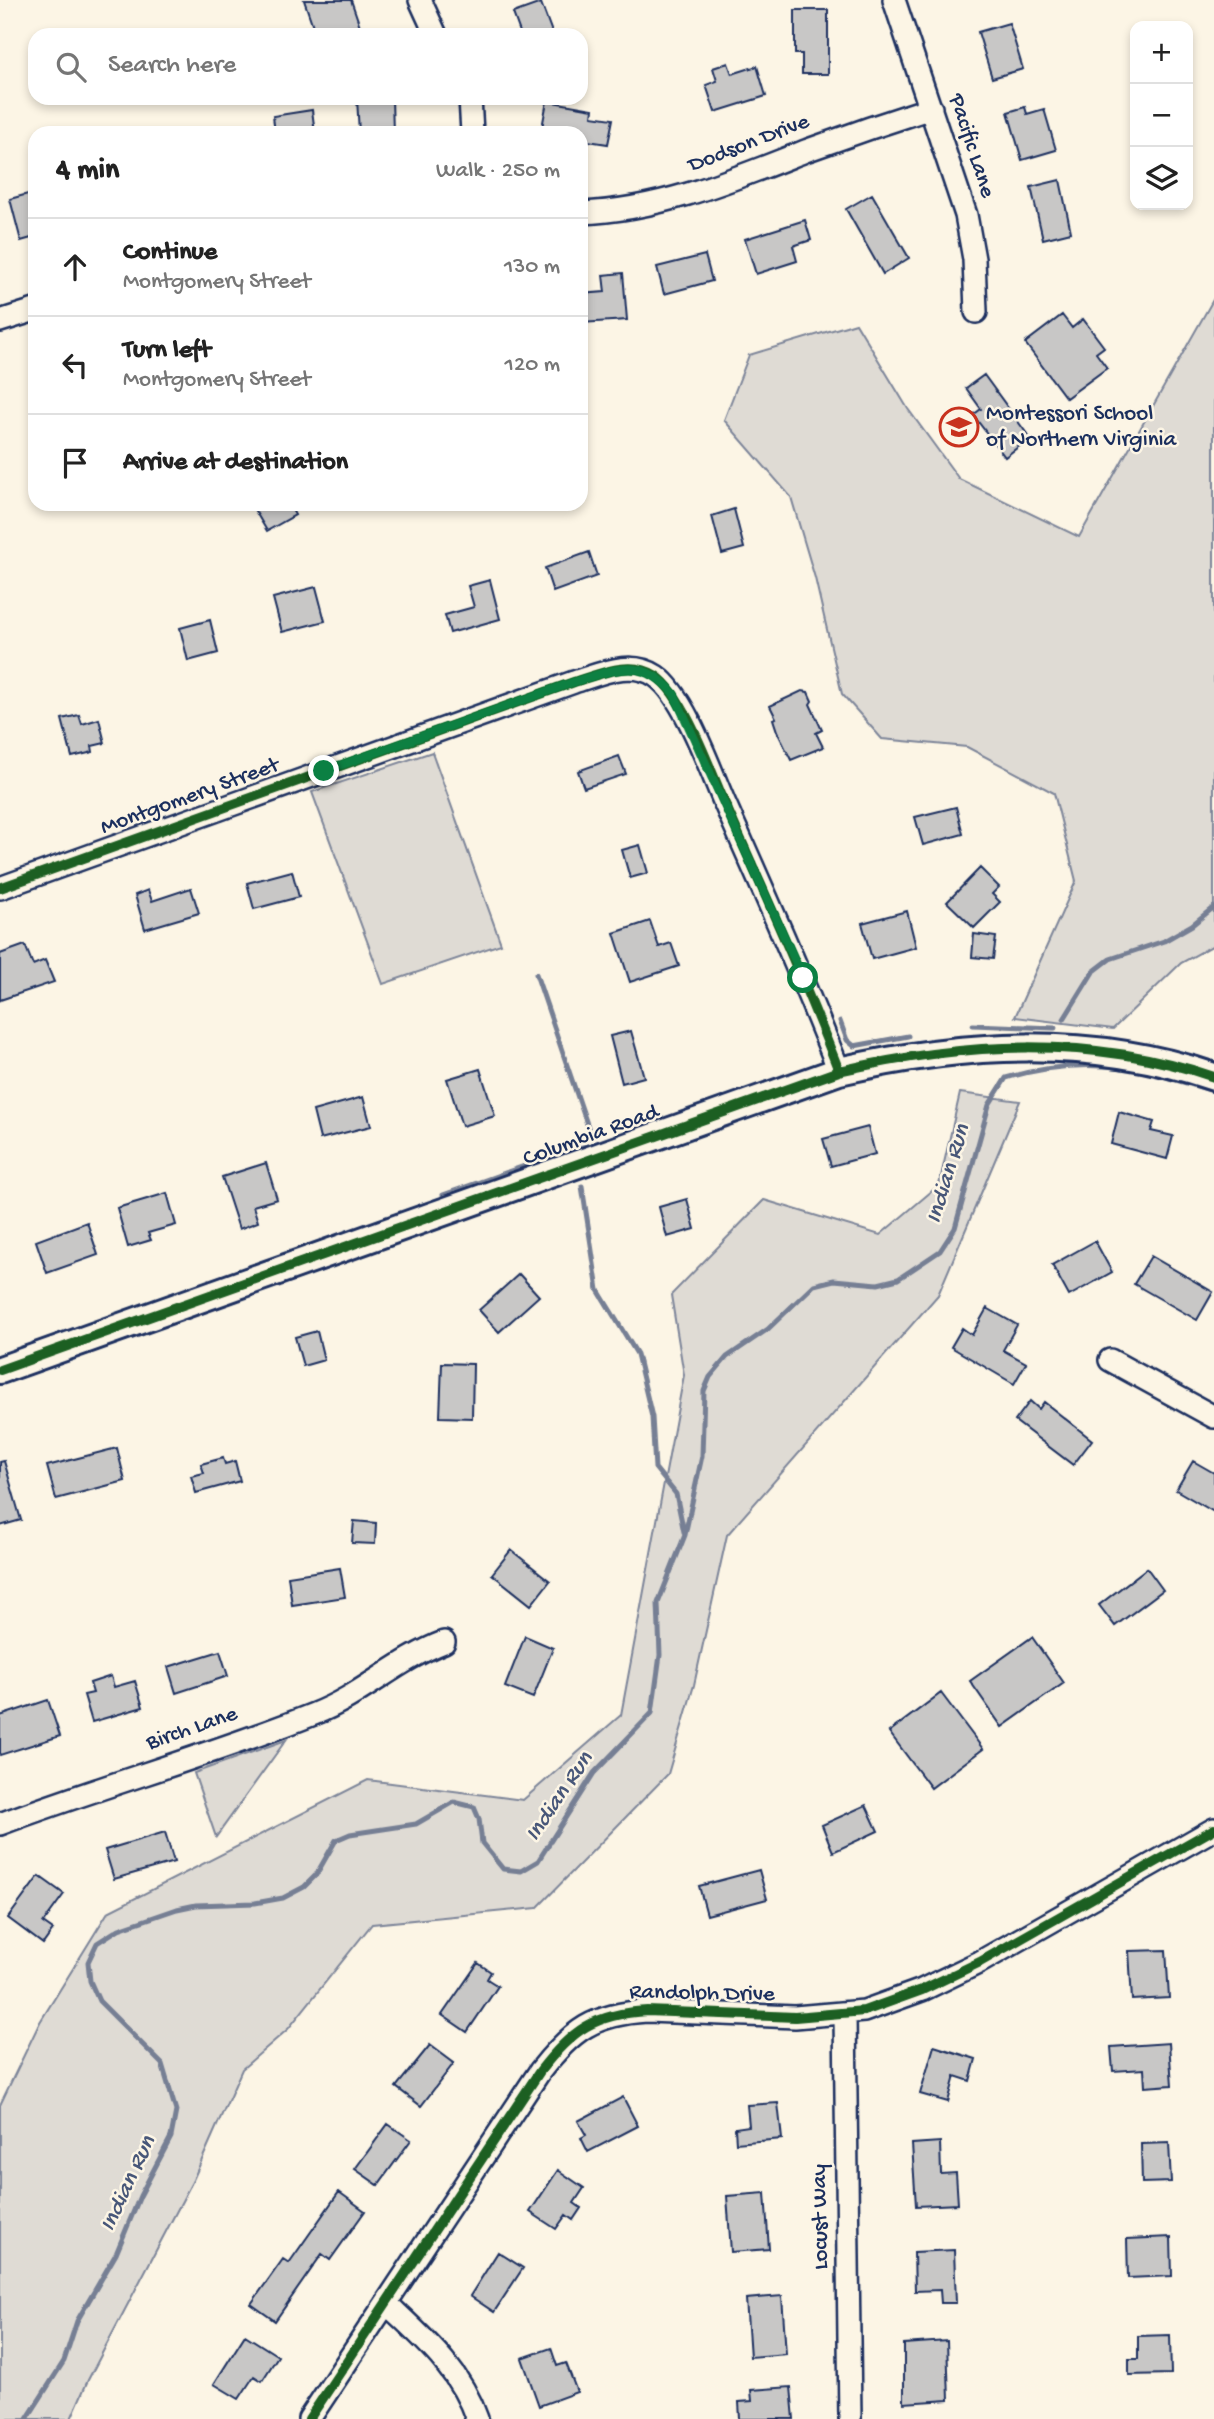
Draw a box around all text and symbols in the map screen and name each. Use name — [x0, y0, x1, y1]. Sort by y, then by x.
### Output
map controls — [1130, 21, 1193, 210]
button: + — [1130, 21, 1193, 84]
search box — [28, 28, 588, 105]
icon: search — [52, 48, 90, 86]
text: Search here — [108, 51, 236, 82]
button: − — [1130, 84, 1193, 147]
street label: Pacific Lane — [941, 90, 1001, 202]
street label: Dodson Drive — [683, 108, 814, 180]
button: layers — [1130, 147, 1193, 210]
text: 4 min — [56, 154, 119, 189]
text: Walk · 250 m — [436, 158, 560, 185]
text: Continue — [123, 238, 217, 269]
icon: ahead — [56, 248, 94, 286]
text: 130 m — [504, 254, 560, 281]
text: Montgomery Street — [123, 269, 311, 296]
text: Turn left — [123, 336, 211, 367]
icon: left — [56, 346, 94, 384]
text: 120 m — [505, 352, 560, 379]
text: Montgomery Street — [123, 367, 311, 394]
place label: Montessori School of Northern Virginia — [986, 401, 1178, 454]
school or university icon: Montessori School of Northern Virginia — [938, 406, 980, 448]
icon: arrive — [56, 444, 94, 482]
text: Arrive at destination — [123, 448, 348, 479]
street label: Montgomery Street — [97, 752, 284, 842]
route end — [308, 755, 339, 786]
route start — [787, 962, 818, 993]
street label: Columbia Road — [520, 1098, 664, 1173]
water label: Indian Run — [920, 1120, 978, 1227]
street label: Birch Lane — [142, 1700, 242, 1757]
water label: Indian Run — [519, 1746, 601, 1847]
street label: Randolph Drive — [629, 1979, 776, 2009]
water label: Indian Run — [94, 2131, 164, 2236]
street label: Locust Way — [807, 2164, 835, 2270]

